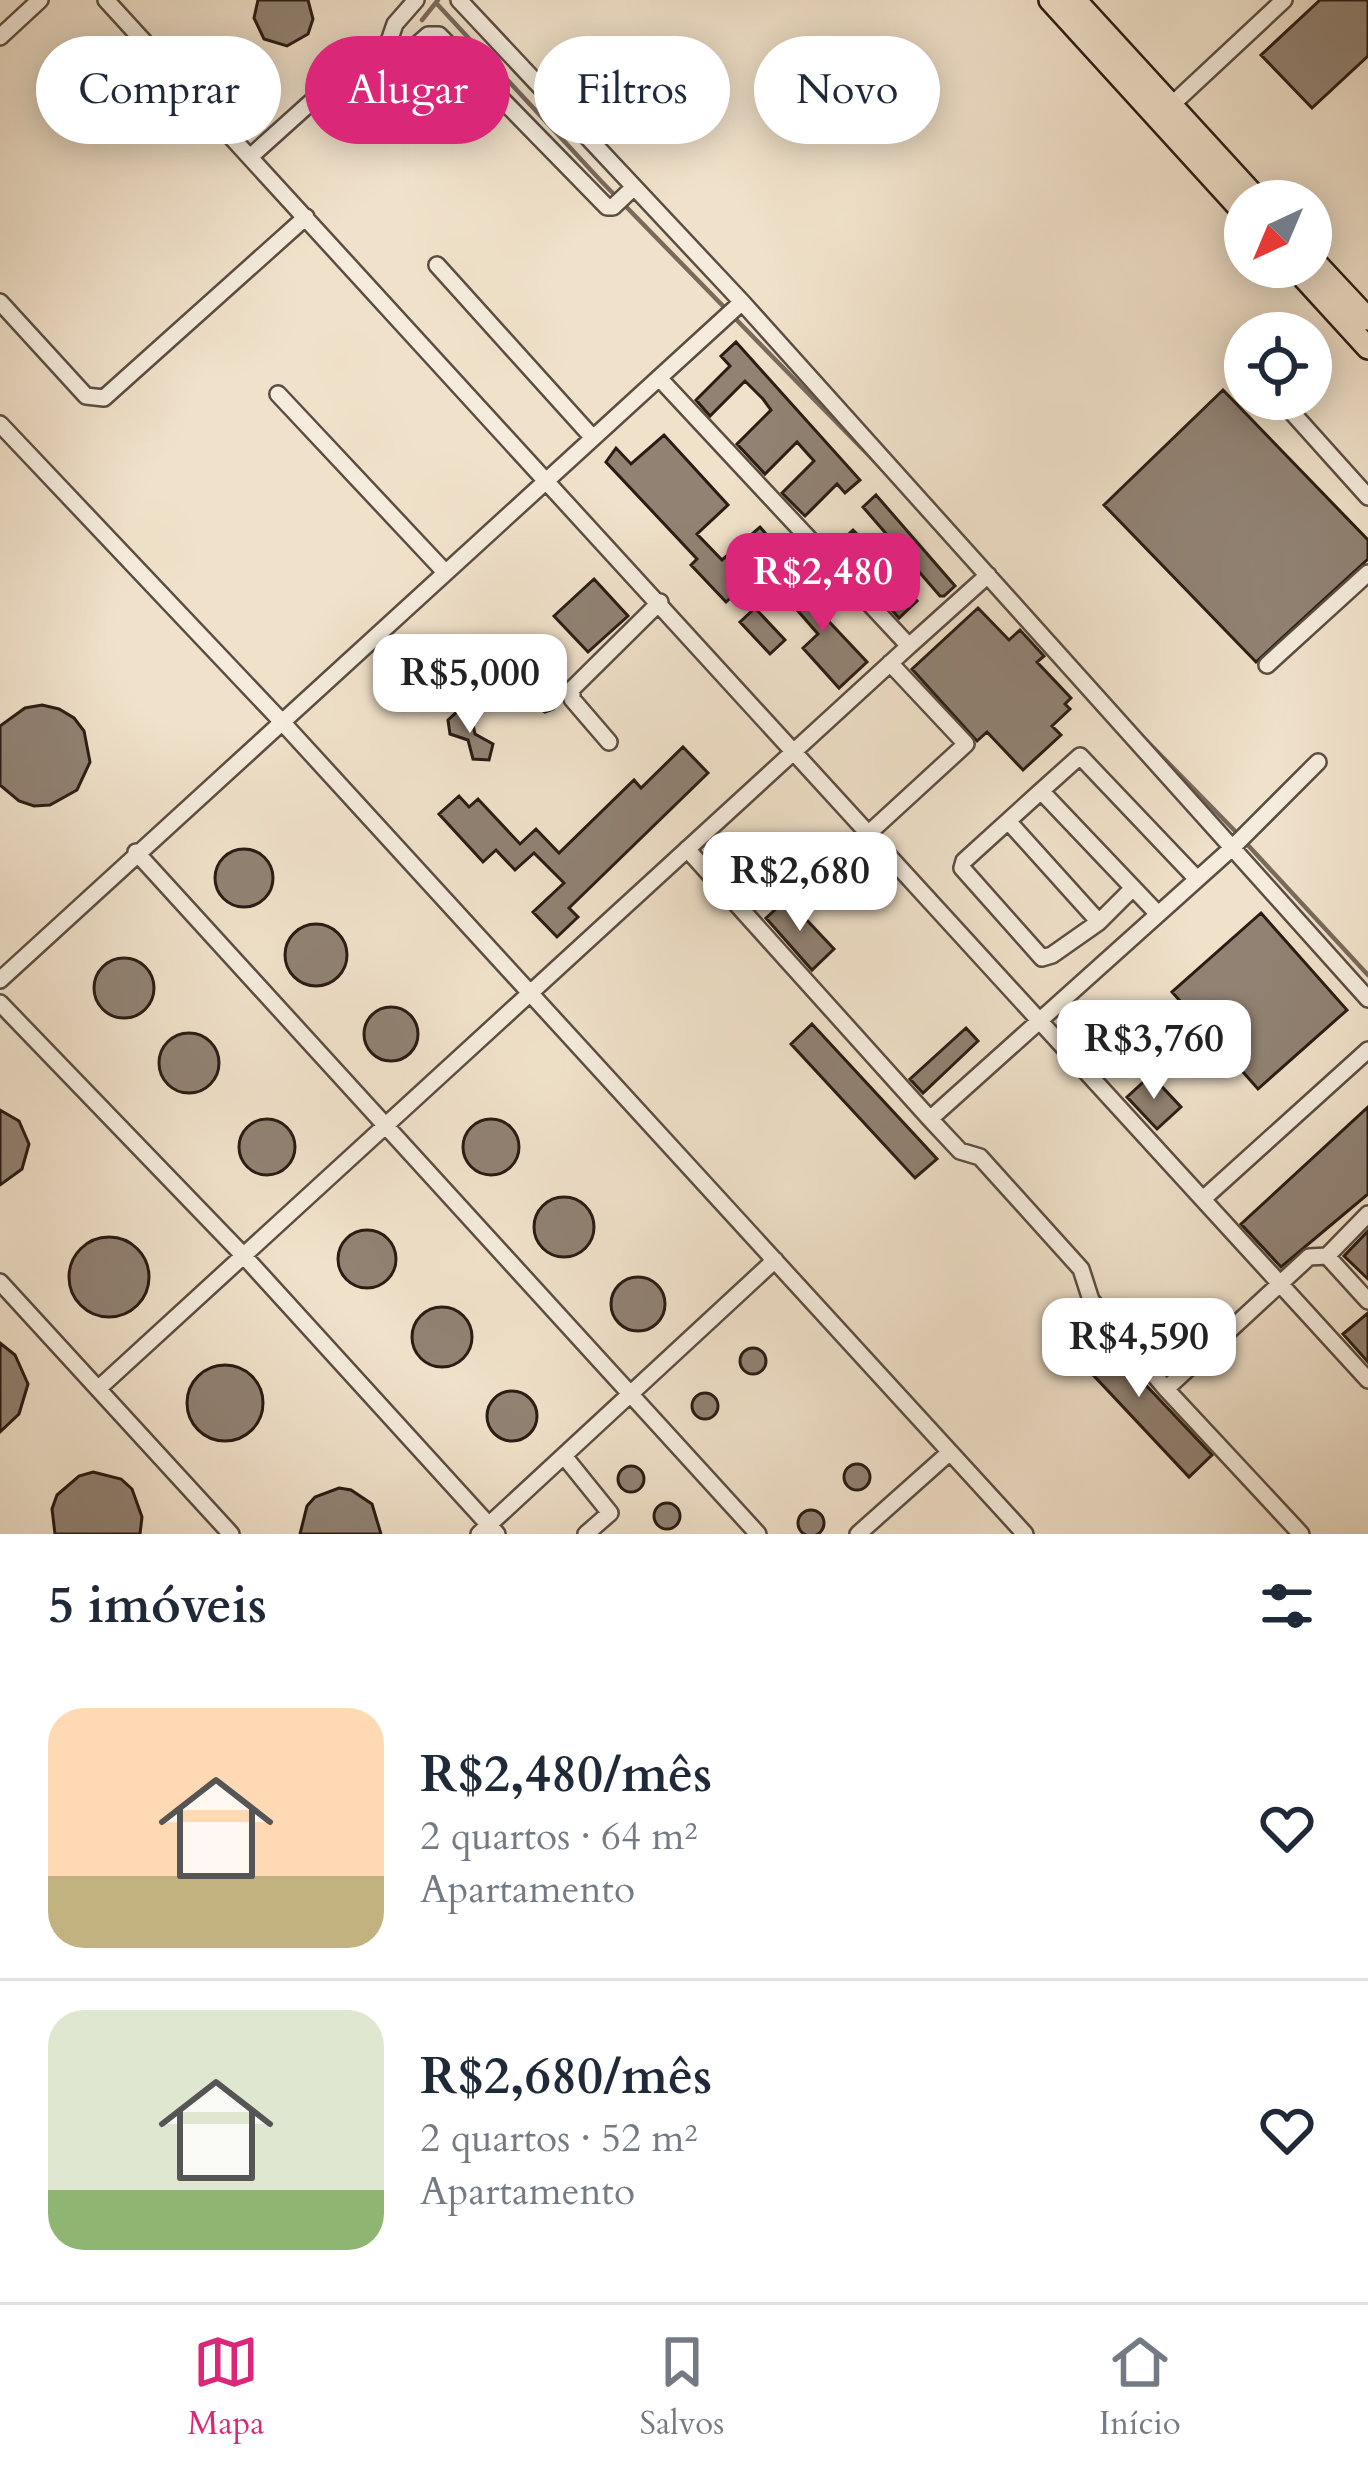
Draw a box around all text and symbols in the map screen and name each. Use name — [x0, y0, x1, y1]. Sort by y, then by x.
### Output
chip: Comprar — [36, 36, 281, 144]
chip: Alugar — [305, 36, 510, 144]
chip: Filtros — [534, 36, 730, 144]
chip: Novo — [754, 36, 940, 144]
north arrow — [1224, 180, 1332, 288]
map controls — [1224, 180, 1332, 420]
button: locate — [1224, 312, 1332, 420]
pin: R$2,480 — [712, 533, 934, 635]
text: R$2,480 — [753, 545, 893, 598]
pin: R$5,000 — [359, 634, 581, 736]
text: R$5,000 — [400, 646, 540, 699]
pin: R$2,680 — [689, 832, 911, 934]
text: R$2,680 — [730, 844, 870, 897]
pin: R$3,760 — [1043, 1000, 1265, 1102]
text: R$3,760 — [1084, 1012, 1224, 1065]
pin: R$4,590 — [1028, 1298, 1250, 1400]
text: R$4,590 — [1069, 1310, 1209, 1363]
text: 5 imóveis — [48, 1571, 267, 1641]
icon: filters — [1254, 1573, 1320, 1639]
text: R$2,480/mês — [420, 1740, 712, 1810]
icon: home — [144, 1756, 288, 1900]
icon: heart — [1254, 1795, 1320, 1861]
text: 2 quartos · 64 m² — [420, 1810, 698, 1863]
text: Apartamento — [420, 1863, 635, 1916]
text: R$2,680/mês — [420, 2042, 712, 2112]
icon: home — [144, 2058, 288, 2202]
icon: heart — [1254, 2097, 1320, 2163]
text: 2 quartos · 52 m² — [420, 2112, 698, 2165]
text: Apartamento — [420, 2165, 635, 2218]
tab: Mapa — [187, 2329, 265, 2446]
tab: Salvos — [639, 2329, 724, 2446]
tab: Início — [1099, 2329, 1181, 2446]

